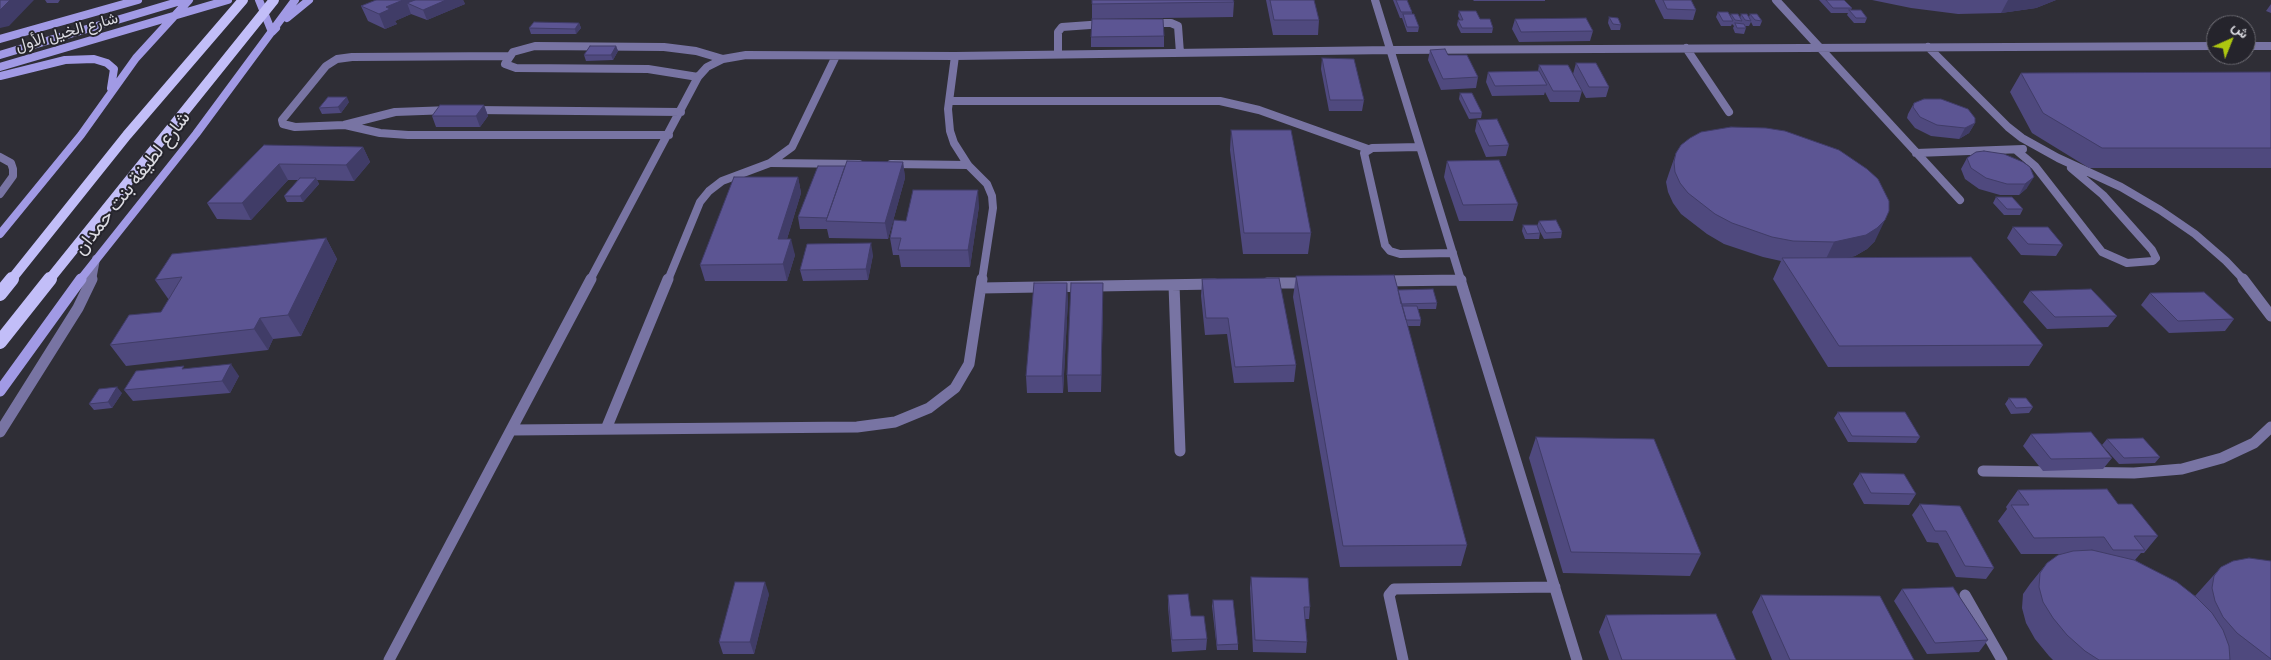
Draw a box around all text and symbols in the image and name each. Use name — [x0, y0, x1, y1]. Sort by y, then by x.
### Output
street label: شارع الخيل الأول — [14, 9, 120, 57]
north arrow — [2206, 15, 2256, 65]
text: ش — [2228, 16, 2254, 43]
street label: شارع لطيفة بنت حمدان — [70, 108, 196, 260]

